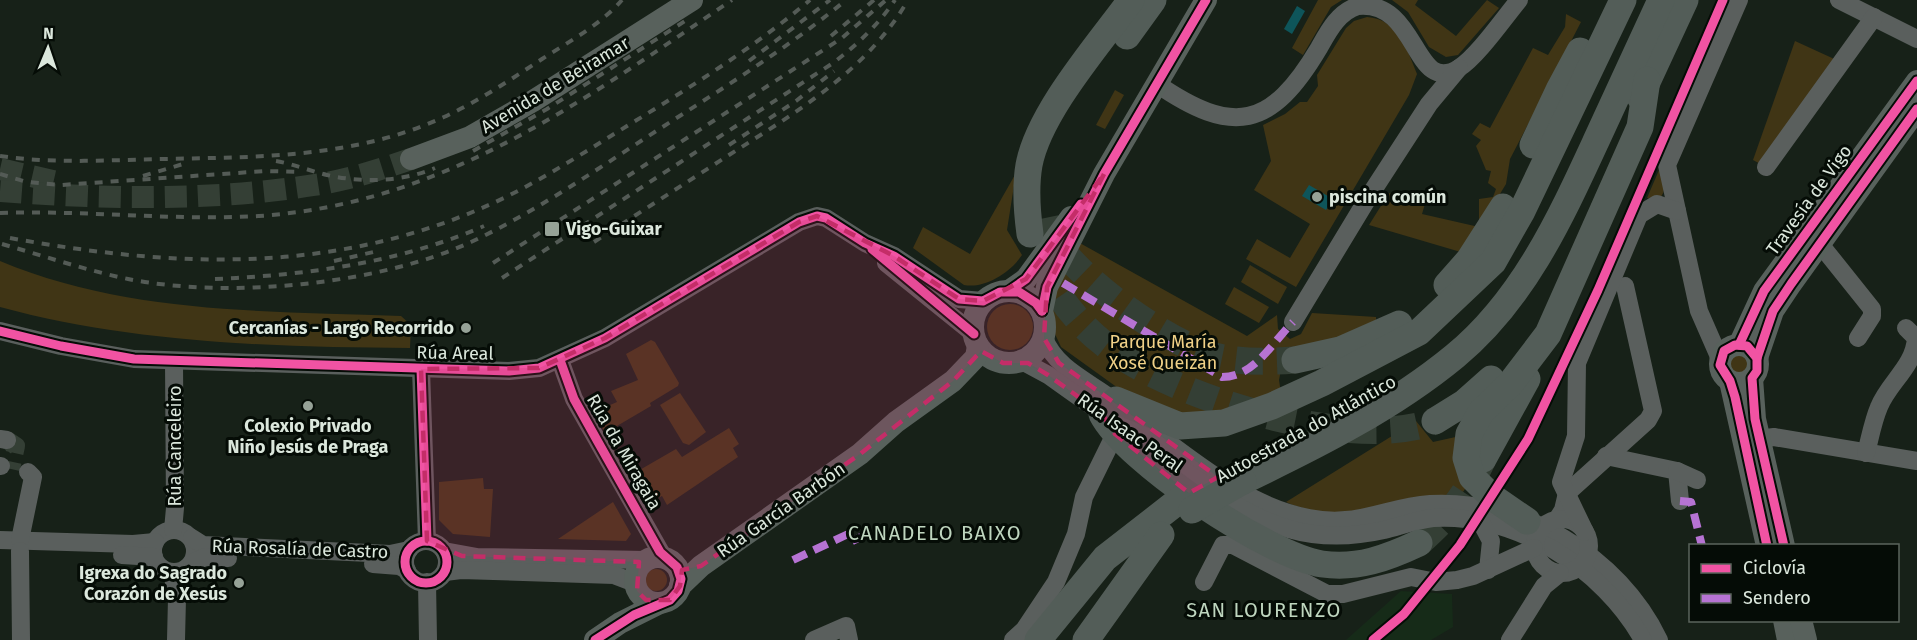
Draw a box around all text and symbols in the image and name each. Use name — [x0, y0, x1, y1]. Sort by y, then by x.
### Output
north arrow — [18, 18, 78, 78]
text: N — [43, 24, 54, 43]
street label: Avenida de Beiramar — [477, 32, 633, 138]
street label: Travesía de Vigo — [1762, 140, 1856, 260]
place label: piscina común — [1329, 186, 1446, 208]
marker: piscina común — [1310, 190, 1324, 204]
place label: Vigo-Guixar — [565, 218, 662, 240]
marker: Vigo-Guixar — [543, 220, 561, 238]
place label: Cercanías - Largo Recorrido — [229, 317, 454, 339]
marker: Cercanías - Largo Recorrido — [459, 321, 473, 335]
park label: Parque María Xosé Queizán — [1109, 331, 1217, 374]
street label: Rúa Areal — [416, 341, 494, 365]
street label: Autoestrada do Atlántico — [1212, 370, 1400, 488]
street label: Rúa Canceleiro — [164, 385, 186, 507]
street label: Rúa Isaac Peral — [1073, 389, 1187, 477]
street label: Rúa da Miragaia — [582, 390, 666, 514]
marker: Colexio Privado Niño Jesús de Praga — [301, 399, 315, 413]
place label: Colexio Privado Niño Jesús de Praga — [228, 415, 389, 458]
street label: Rúa García Barbón — [713, 458, 849, 562]
district label: CANADELO BAIXO — [848, 521, 1022, 545]
street label: Rúa Rosalía de Castro — [211, 535, 389, 563]
legend — [1689, 544, 1899, 622]
text: Ciclovía — [1743, 557, 1806, 579]
place label: Igrexa do Sagrado Corazón de Xesús — [79, 562, 227, 605]
marker: Igrexa do Sagrado Corazón de Xesús — [232, 576, 246, 590]
text: Sendero — [1743, 587, 1811, 609]
district label: SAN LOURENZO — [1186, 598, 1342, 622]

